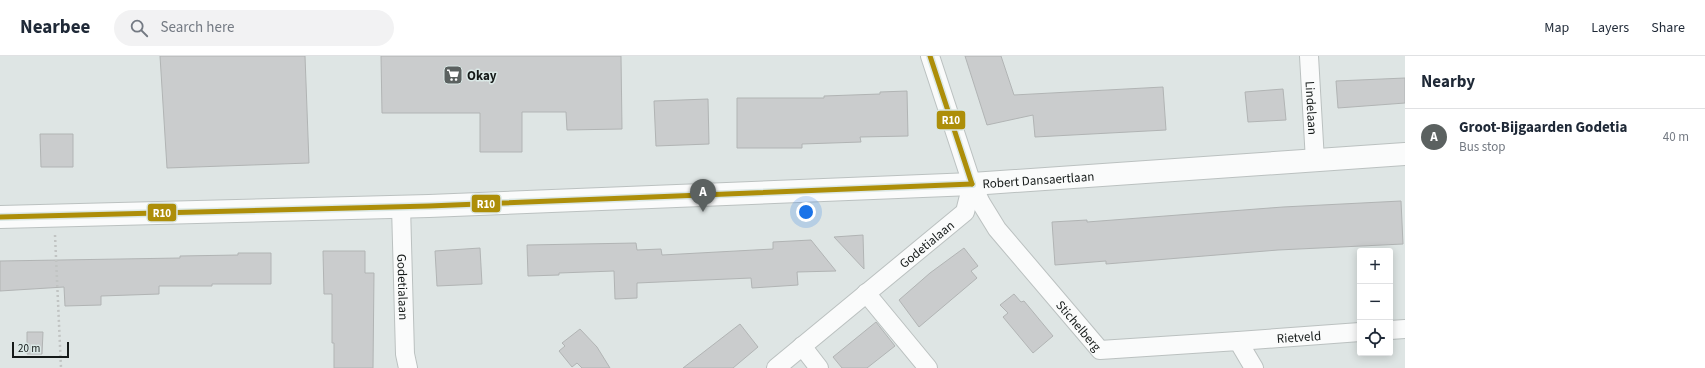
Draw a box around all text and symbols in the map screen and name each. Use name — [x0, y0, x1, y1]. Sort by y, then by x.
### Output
search box — [114, 10, 394, 46]
text: Nearbee — [20, 14, 90, 41]
icon: search — [128, 17, 150, 39]
text: Search here — [160, 17, 234, 38]
text: Map — [1544, 18, 1569, 38]
text: Layers — [1591, 18, 1629, 38]
text: Share — [1651, 18, 1685, 38]
supermarket icon: Okay — [442, 64, 464, 86]
place label: Okay — [467, 67, 497, 85]
text: Nearby — [1421, 70, 1475, 94]
street label: Lindelaan — [1300, 81, 1321, 135]
line badge: R10 — [936, 110, 966, 130]
text: R10 — [942, 113, 960, 128]
text: Groot-Bijgaarden Godetia — [1459, 117, 1627, 138]
text: A — [1430, 128, 1438, 146]
text: 40 m — [1663, 128, 1689, 146]
text: Bus stop — [1459, 138, 1505, 156]
street label: Robert Dansaertlaan — [982, 168, 1095, 193]
pin: A — [690, 179, 716, 212]
line badge: R10 — [471, 194, 501, 213]
text: R10 — [477, 197, 495, 212]
your location — [796, 202, 816, 222]
line badge: R10 — [147, 203, 177, 222]
text: R10 — [153, 206, 171, 221]
street label: Godetialaan — [896, 217, 958, 273]
map controls — [1357, 248, 1393, 356]
button: + — [1357, 248, 1393, 284]
street label: Godetialaan — [392, 254, 412, 320]
button: − — [1357, 284, 1393, 320]
street label: Stichelberg — [1052, 297, 1106, 356]
button: locate — [1357, 320, 1393, 356]
street label: Rietveld — [1276, 327, 1322, 348]
scale bar — [12, 340, 69, 359]
text: 20 m — [18, 341, 40, 356]

